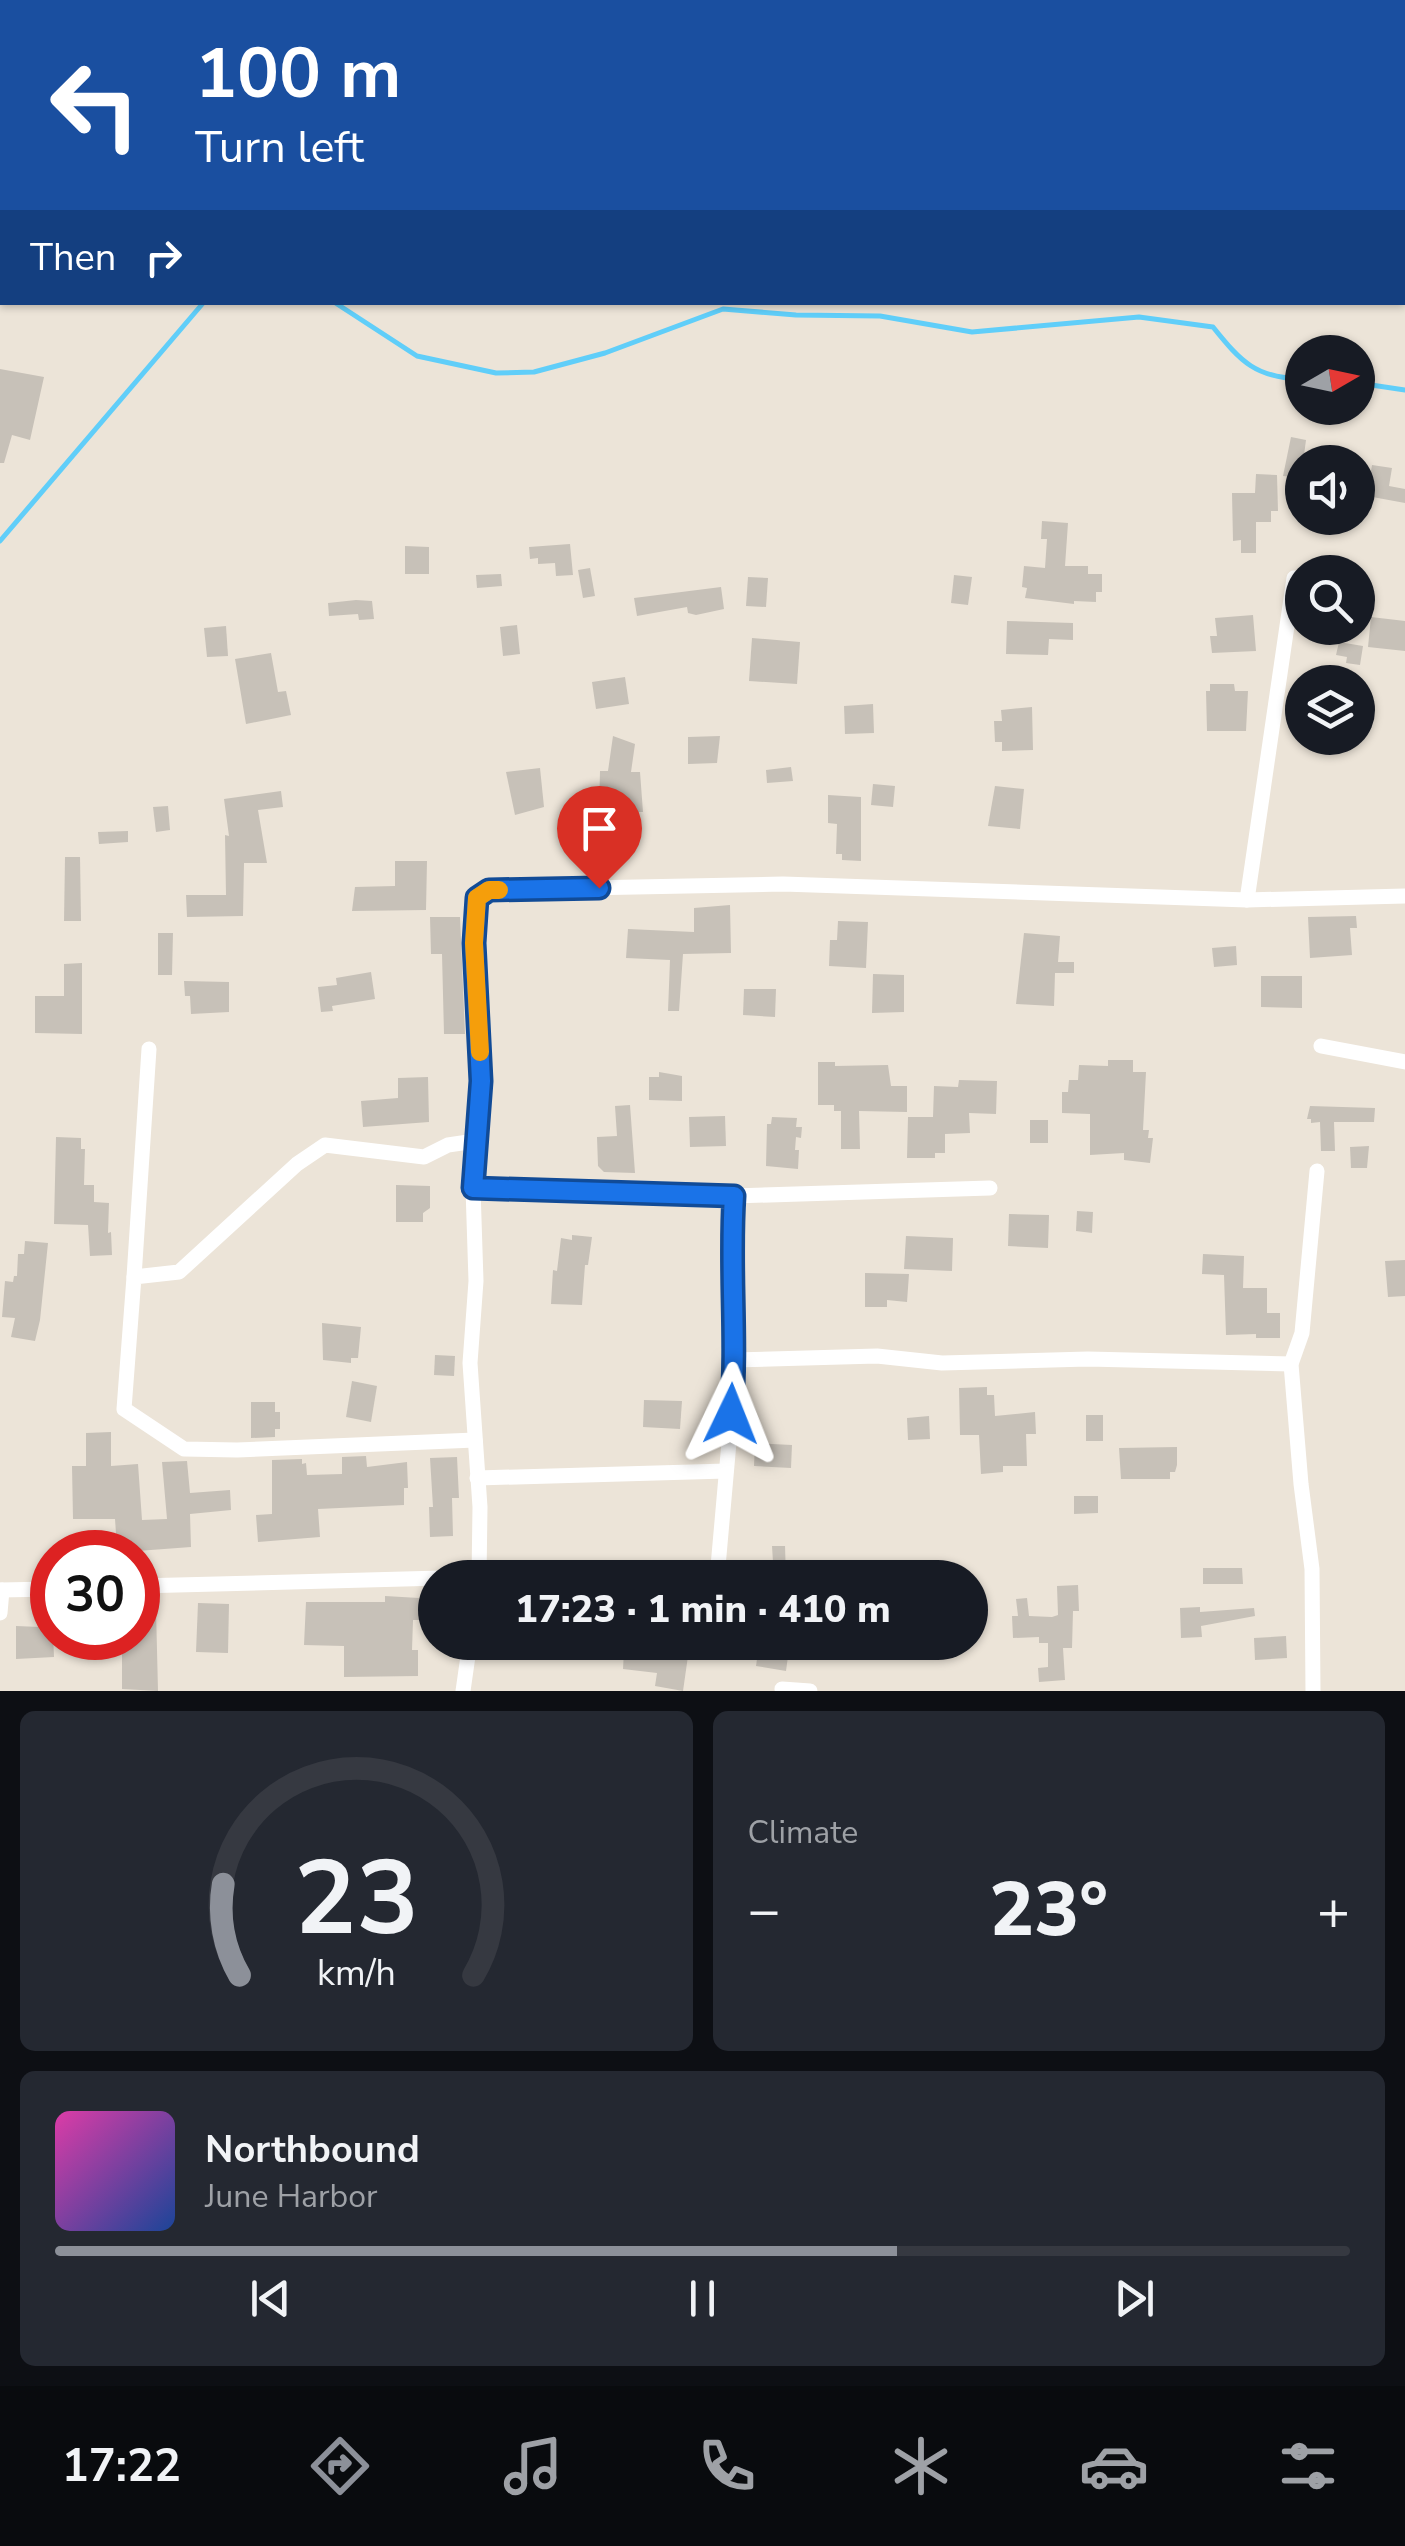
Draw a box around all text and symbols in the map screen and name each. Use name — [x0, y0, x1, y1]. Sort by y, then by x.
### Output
text: 100 m — [195, 26, 401, 122]
icon: left — [30, 40, 160, 170]
text: Turn left — [195, 117, 364, 178]
icon: right — [136, 230, 191, 285]
text: Then — [30, 232, 116, 283]
north arrow — [1285, 335, 1375, 425]
map controls — [1285, 335, 1375, 755]
button: sound — [1285, 445, 1375, 535]
button: search — [1285, 555, 1375, 645]
button: layers — [1285, 665, 1375, 755]
pin — [557, 786, 642, 889]
icon: arrive — [572, 801, 627, 856]
position arrow — [679, 1362, 783, 1466]
speed limit sign: 30 — [30, 1530, 160, 1660]
text: 17:23 · 1 min · 410 m — [515, 1584, 891, 1635]
text: Climate — [748, 1811, 858, 1854]
text: 23 — [294, 1828, 419, 1970]
text: 23° — [989, 1859, 1108, 1961]
text: − — [748, 1873, 781, 1948]
text: + — [1317, 1873, 1350, 1948]
text: km/h — [317, 1949, 396, 1998]
text: Northbound — [205, 2124, 420, 2175]
text: June Harbor — [205, 2175, 377, 2218]
icon: previous — [243, 2271, 298, 2326]
icon: pause — [675, 2271, 730, 2326]
icon: next — [1107, 2271, 1162, 2326]
icon: directions — [305, 2431, 375, 2501]
icon: music — [498, 2431, 568, 2501]
icon: phone — [692, 2431, 762, 2501]
icon: climate — [886, 2431, 956, 2501]
icon: car — [1079, 2431, 1149, 2501]
icon: filters — [1273, 2431, 1343, 2501]
text: 17:22 — [62, 2436, 181, 2497]

